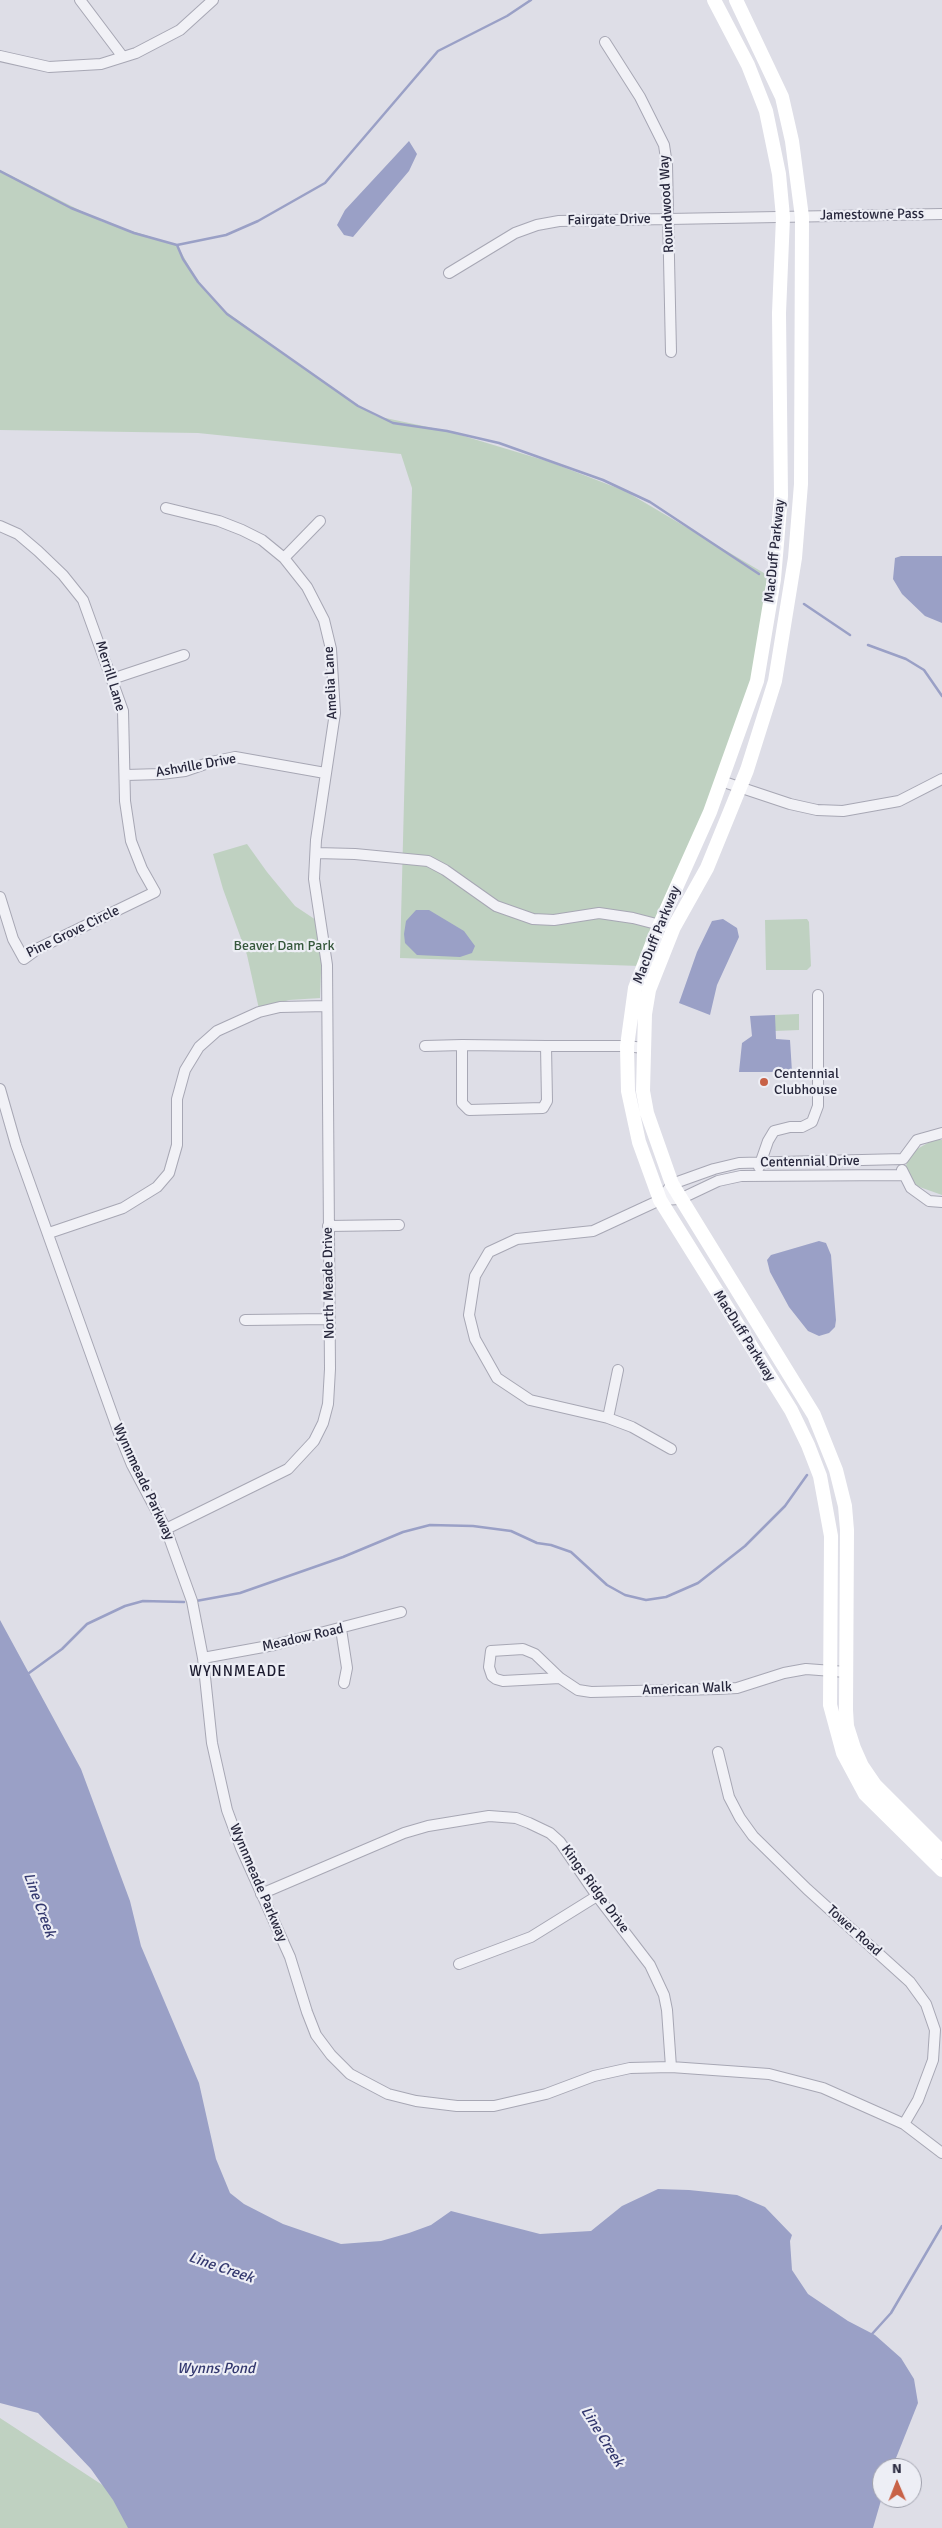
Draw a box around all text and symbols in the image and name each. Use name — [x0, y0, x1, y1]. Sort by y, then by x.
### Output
street label: Roundwood Way — [656, 155, 678, 253]
street label: Jamestowne Pass — [820, 206, 924, 224]
street label: Fairgate Drive — [567, 211, 651, 229]
street label: MacDuff Parkway — [761, 498, 789, 604]
street label: Merrill Lane — [91, 639, 129, 713]
street label: Amelia Lane — [321, 646, 341, 720]
street label: Ashville Drive — [154, 751, 238, 781]
street label: MacDuff Parkway — [630, 884, 684, 986]
street label: Pine Grove Circle — [24, 902, 122, 962]
park label: Beaver Dam Park — [234, 938, 334, 954]
place label: Centennial Clubhouse — [774, 1066, 839, 1098]
marker: Centennial Clubhouse — [758, 1076, 770, 1088]
street label: Centennial Drive — [760, 1153, 860, 1171]
street label: North Meade Drive — [320, 1227, 338, 1339]
street label: MacDuff Parkway — [709, 1287, 779, 1385]
street label: Wynnmeade Parkway — [109, 1421, 177, 1543]
street label: Meadow Road — [261, 1620, 345, 1656]
district label: WYNNMEADE — [188, 1663, 288, 1681]
street label: American Walk — [642, 1679, 732, 1699]
street label: Wynnmeade Parkway — [226, 1821, 290, 1945]
street label: Kings Ridge Drive — [557, 1842, 633, 1936]
water label: Line Creek — [19, 1870, 59, 1940]
street label: Tower Road — [823, 1902, 885, 1960]
water label: Line Creek — [186, 2249, 256, 2287]
water label: Wynns Pond — [177, 2360, 255, 2378]
water label: Line Creek — [576, 2404, 628, 2470]
north arrow — [872, 2458, 922, 2508]
text: N — [892, 2460, 902, 2477]

